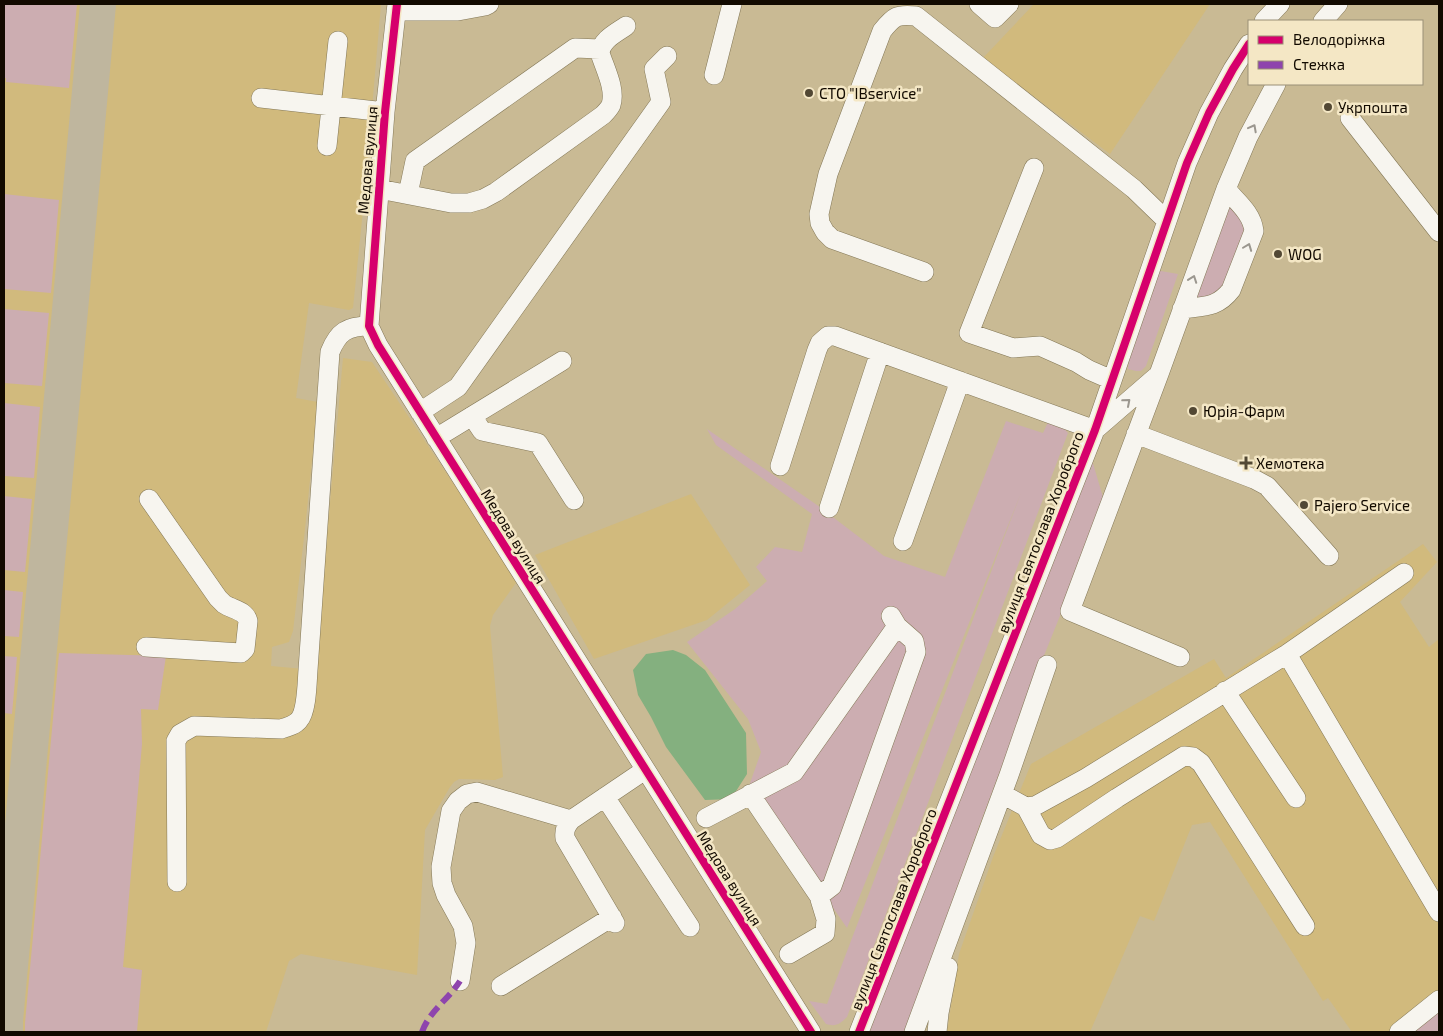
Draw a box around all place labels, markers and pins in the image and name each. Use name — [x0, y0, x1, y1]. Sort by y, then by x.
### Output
place label: СТО "IBservice" — [819, 84, 922, 102]
marker: СТО "IBservice" — [803, 87, 815, 99]
place label: Укрпошта — [1338, 98, 1408, 116]
marker: Укрпошта — [1322, 101, 1334, 113]
place label: WOG — [1288, 245, 1322, 263]
marker: WOG — [1272, 248, 1284, 260]
place label: Юрія-Фарм — [1203, 402, 1285, 420]
marker: Юрія-Фарм — [1187, 405, 1199, 417]
place label: Хемотека — [1256, 454, 1324, 472]
marker: Хемотека — [1240, 457, 1252, 469]
place label: Pajero Service — [1314, 496, 1410, 515]
marker: Pajero Service — [1298, 499, 1310, 511]

